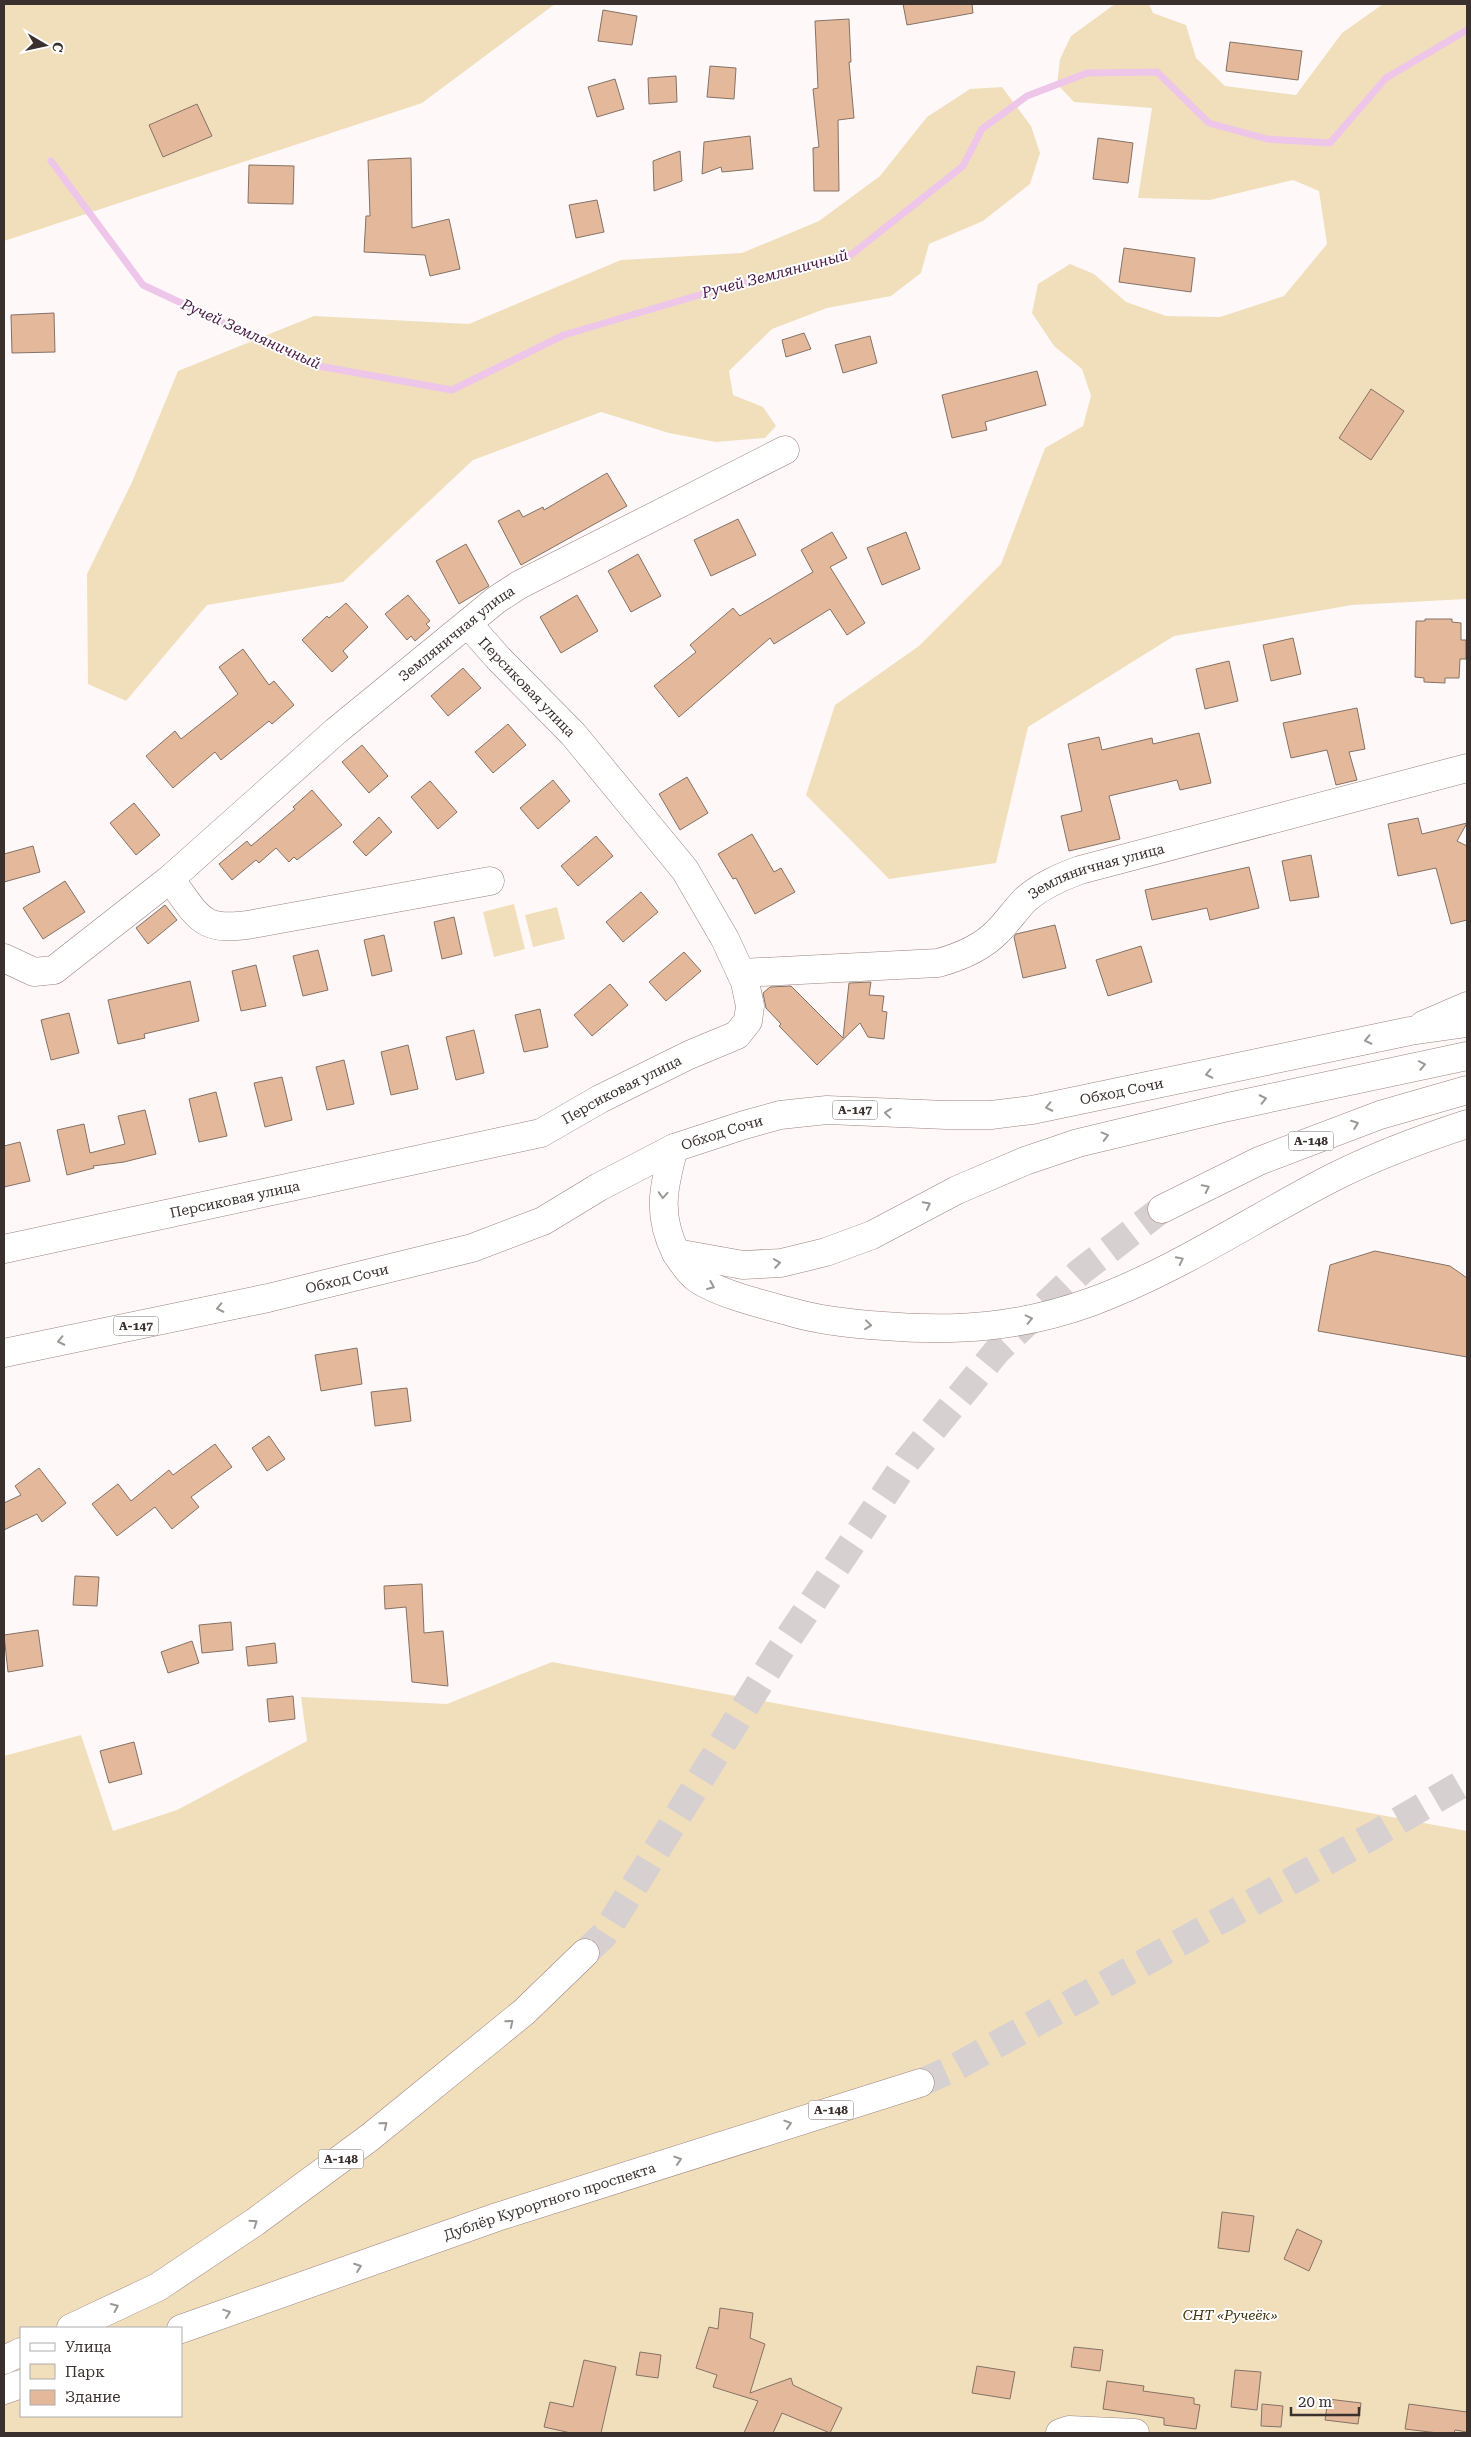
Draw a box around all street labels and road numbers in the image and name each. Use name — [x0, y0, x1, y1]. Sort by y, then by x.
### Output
street label: Земляничная улица — [395, 582, 517, 685]
street label: Персиковая улица — [475, 634, 579, 740]
street label: Земляничная улица — [1025, 840, 1166, 902]
street label: Персиковая улица — [559, 1052, 684, 1127]
street label: Обход Сочи — [1078, 1075, 1165, 1108]
road number: А-147 — [832, 1100, 878, 1120]
street label: Обход Сочи — [679, 1112, 765, 1153]
road number: А-148 — [1288, 1132, 1334, 1150]
street label: Персиковая улица — [168, 1177, 301, 1221]
street label: Обход Сочи — [304, 1261, 390, 1297]
road number: А-147 — [114, 1316, 158, 1335]
road number: А-148 — [808, 2100, 854, 2120]
road number: А-148 — [318, 2150, 364, 2168]
street label: Дублёр Курортного проспекта — [441, 2159, 658, 2243]

